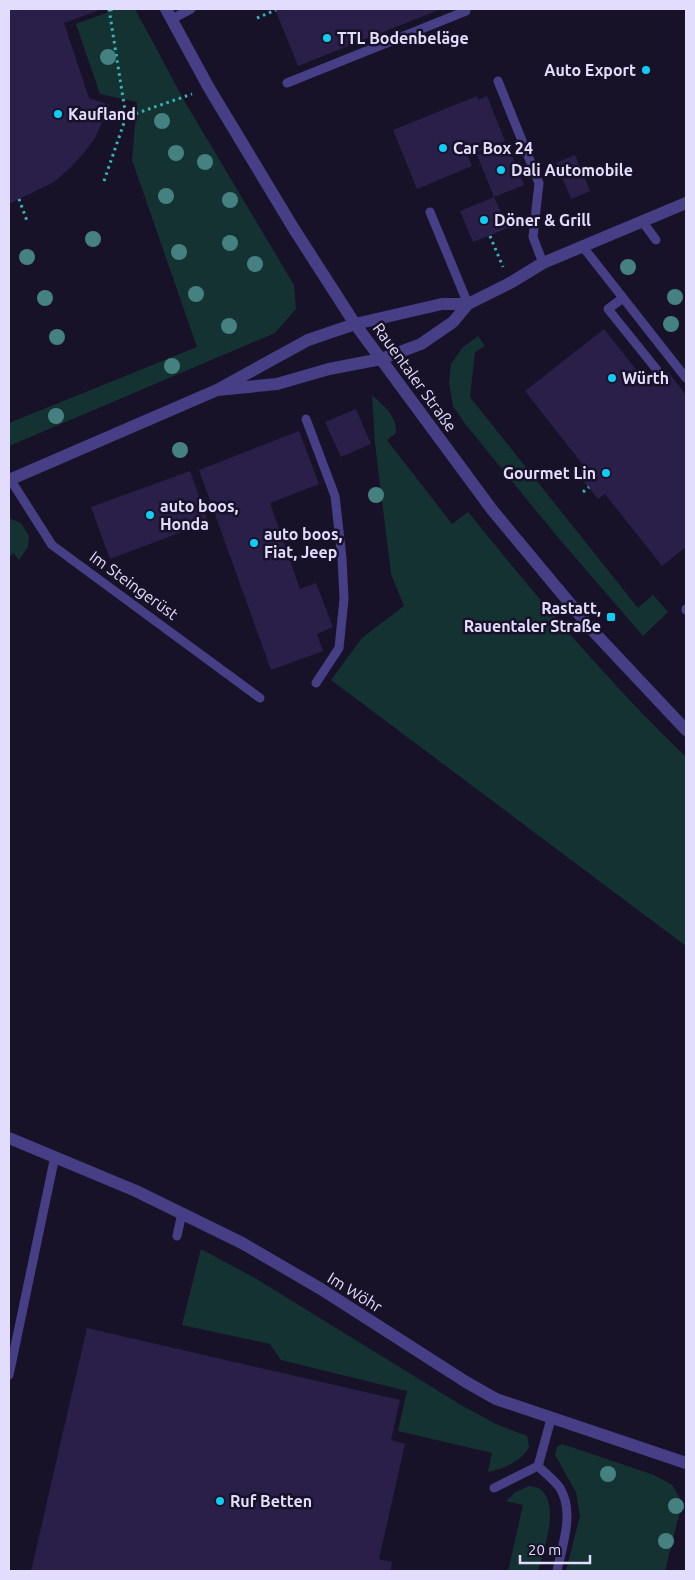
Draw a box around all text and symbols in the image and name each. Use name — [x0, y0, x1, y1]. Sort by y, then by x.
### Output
place label: TTL Bodenbeläge — [337, 29, 469, 47]
marker: TTL Bodenbeläge — [321, 32, 333, 44]
place label: Auto Export — [544, 61, 636, 79]
marker: Auto Export — [640, 64, 652, 76]
place label: Kaufland — [68, 105, 136, 123]
marker: Kaufland — [52, 108, 64, 120]
place label: Car Box 24 — [453, 139, 533, 157]
marker: Car Box 24 — [437, 142, 449, 154]
place label: Dali Automobile — [511, 161, 633, 179]
marker: Dali Automobile — [495, 164, 507, 176]
place label: Döner & Grill — [494, 211, 591, 229]
marker: Döner & Grill — [478, 214, 490, 226]
street label: Rauentaler Straße — [370, 319, 460, 435]
place label: Würth — [622, 369, 669, 387]
marker: Würth — [606, 372, 618, 384]
place label: Gourmet Lin — [503, 464, 596, 482]
marker: Gourmet Lin — [600, 467, 612, 479]
place label: auto boos, Honda — [160, 497, 239, 533]
marker: auto boos, Honda — [144, 509, 156, 521]
place label: auto boos, Fiat, Jeep — [264, 525, 343, 561]
marker: auto boos, Fiat, Jeep — [248, 537, 260, 549]
street label: Im Steingerüst — [86, 547, 182, 623]
place label: Rastatt, Rauentaler Straße — [464, 599, 601, 635]
marker: Rastatt, Rauentaler Straße — [605, 611, 617, 623]
street label: Im Wöhr — [324, 1268, 386, 1316]
place label: Ruf Betten — [230, 1492, 312, 1510]
marker: Ruf Betten — [214, 1495, 226, 1507]
scale bar — [520, 1532, 590, 1564]
text: 20 m — [528, 1541, 561, 1558]

